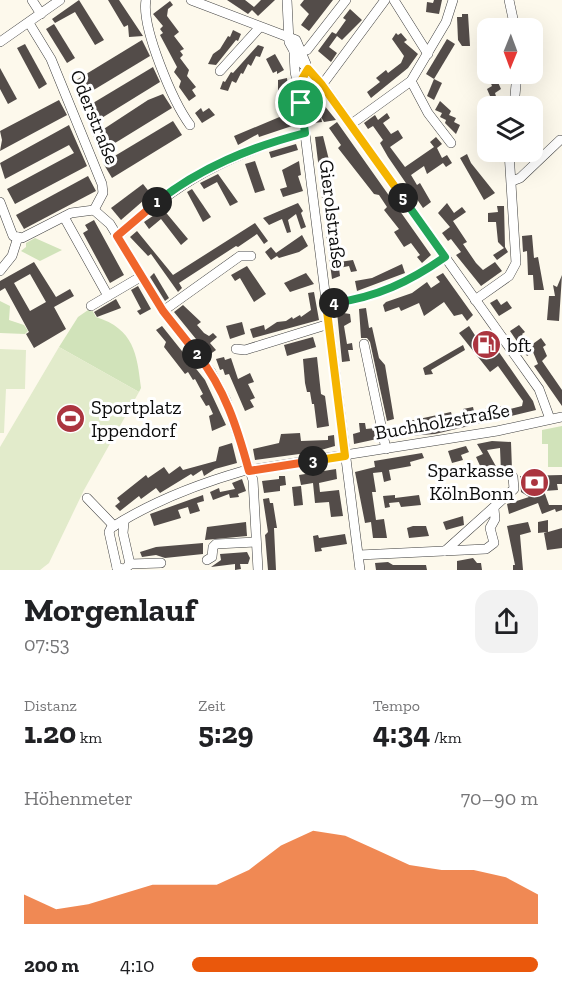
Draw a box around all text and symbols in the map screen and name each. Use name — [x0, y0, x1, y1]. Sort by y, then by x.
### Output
north arrow — [477, 18, 543, 84]
map controls — [477, 18, 543, 162]
street label: Oderstraße — [65, 66, 125, 168]
pin — [275, 77, 326, 128]
icon: arrive — [284, 86, 317, 119]
button: layers — [477, 96, 543, 162]
street label: Gierolstraße — [314, 158, 352, 270]
pin: 5 — [388, 183, 418, 213]
pin: 1 — [142, 187, 172, 217]
text: 5 — [399, 188, 407, 207]
text: 1 — [154, 192, 160, 211]
pin: 4 — [319, 288, 349, 318]
text: 4 — [329, 293, 339, 312]
fuel station icon: bft — [470, 329, 502, 361]
place label: bft — [506, 333, 532, 357]
pin: 2 — [182, 339, 212, 369]
text: 2 — [193, 344, 201, 363]
place label: Sportplatz Ippendorf — [91, 395, 181, 442]
street label: Buchholzstraße — [373, 397, 511, 445]
sports icon: Sportplatz Ippendorf — [54, 403, 86, 435]
pin: 3 — [298, 446, 328, 476]
text: 3 — [309, 451, 317, 470]
place label: Sparkasse KölnBonn — [427, 458, 515, 505]
bank icon: Sparkasse KölnBonn — [519, 466, 551, 498]
text: Morgenlauf — [24, 590, 196, 629]
button: share — [475, 590, 538, 653]
text: 07:53 — [24, 632, 69, 656]
text: Distanz — [24, 696, 77, 715]
text: Zeit — [198, 696, 226, 715]
text: Tempo — [373, 696, 420, 715]
text: 1.20 — [24, 715, 76, 751]
text: 5:29 — [198, 715, 254, 751]
text: 4:34 — [373, 715, 430, 751]
text: km — [76, 728, 102, 747]
text: /km — [430, 728, 461, 747]
text: Höhenmeter — [24, 786, 133, 810]
text: 70–90 m — [461, 786, 538, 810]
text: 200 m — [24, 953, 79, 977]
text: 4:10 — [120, 953, 154, 977]

